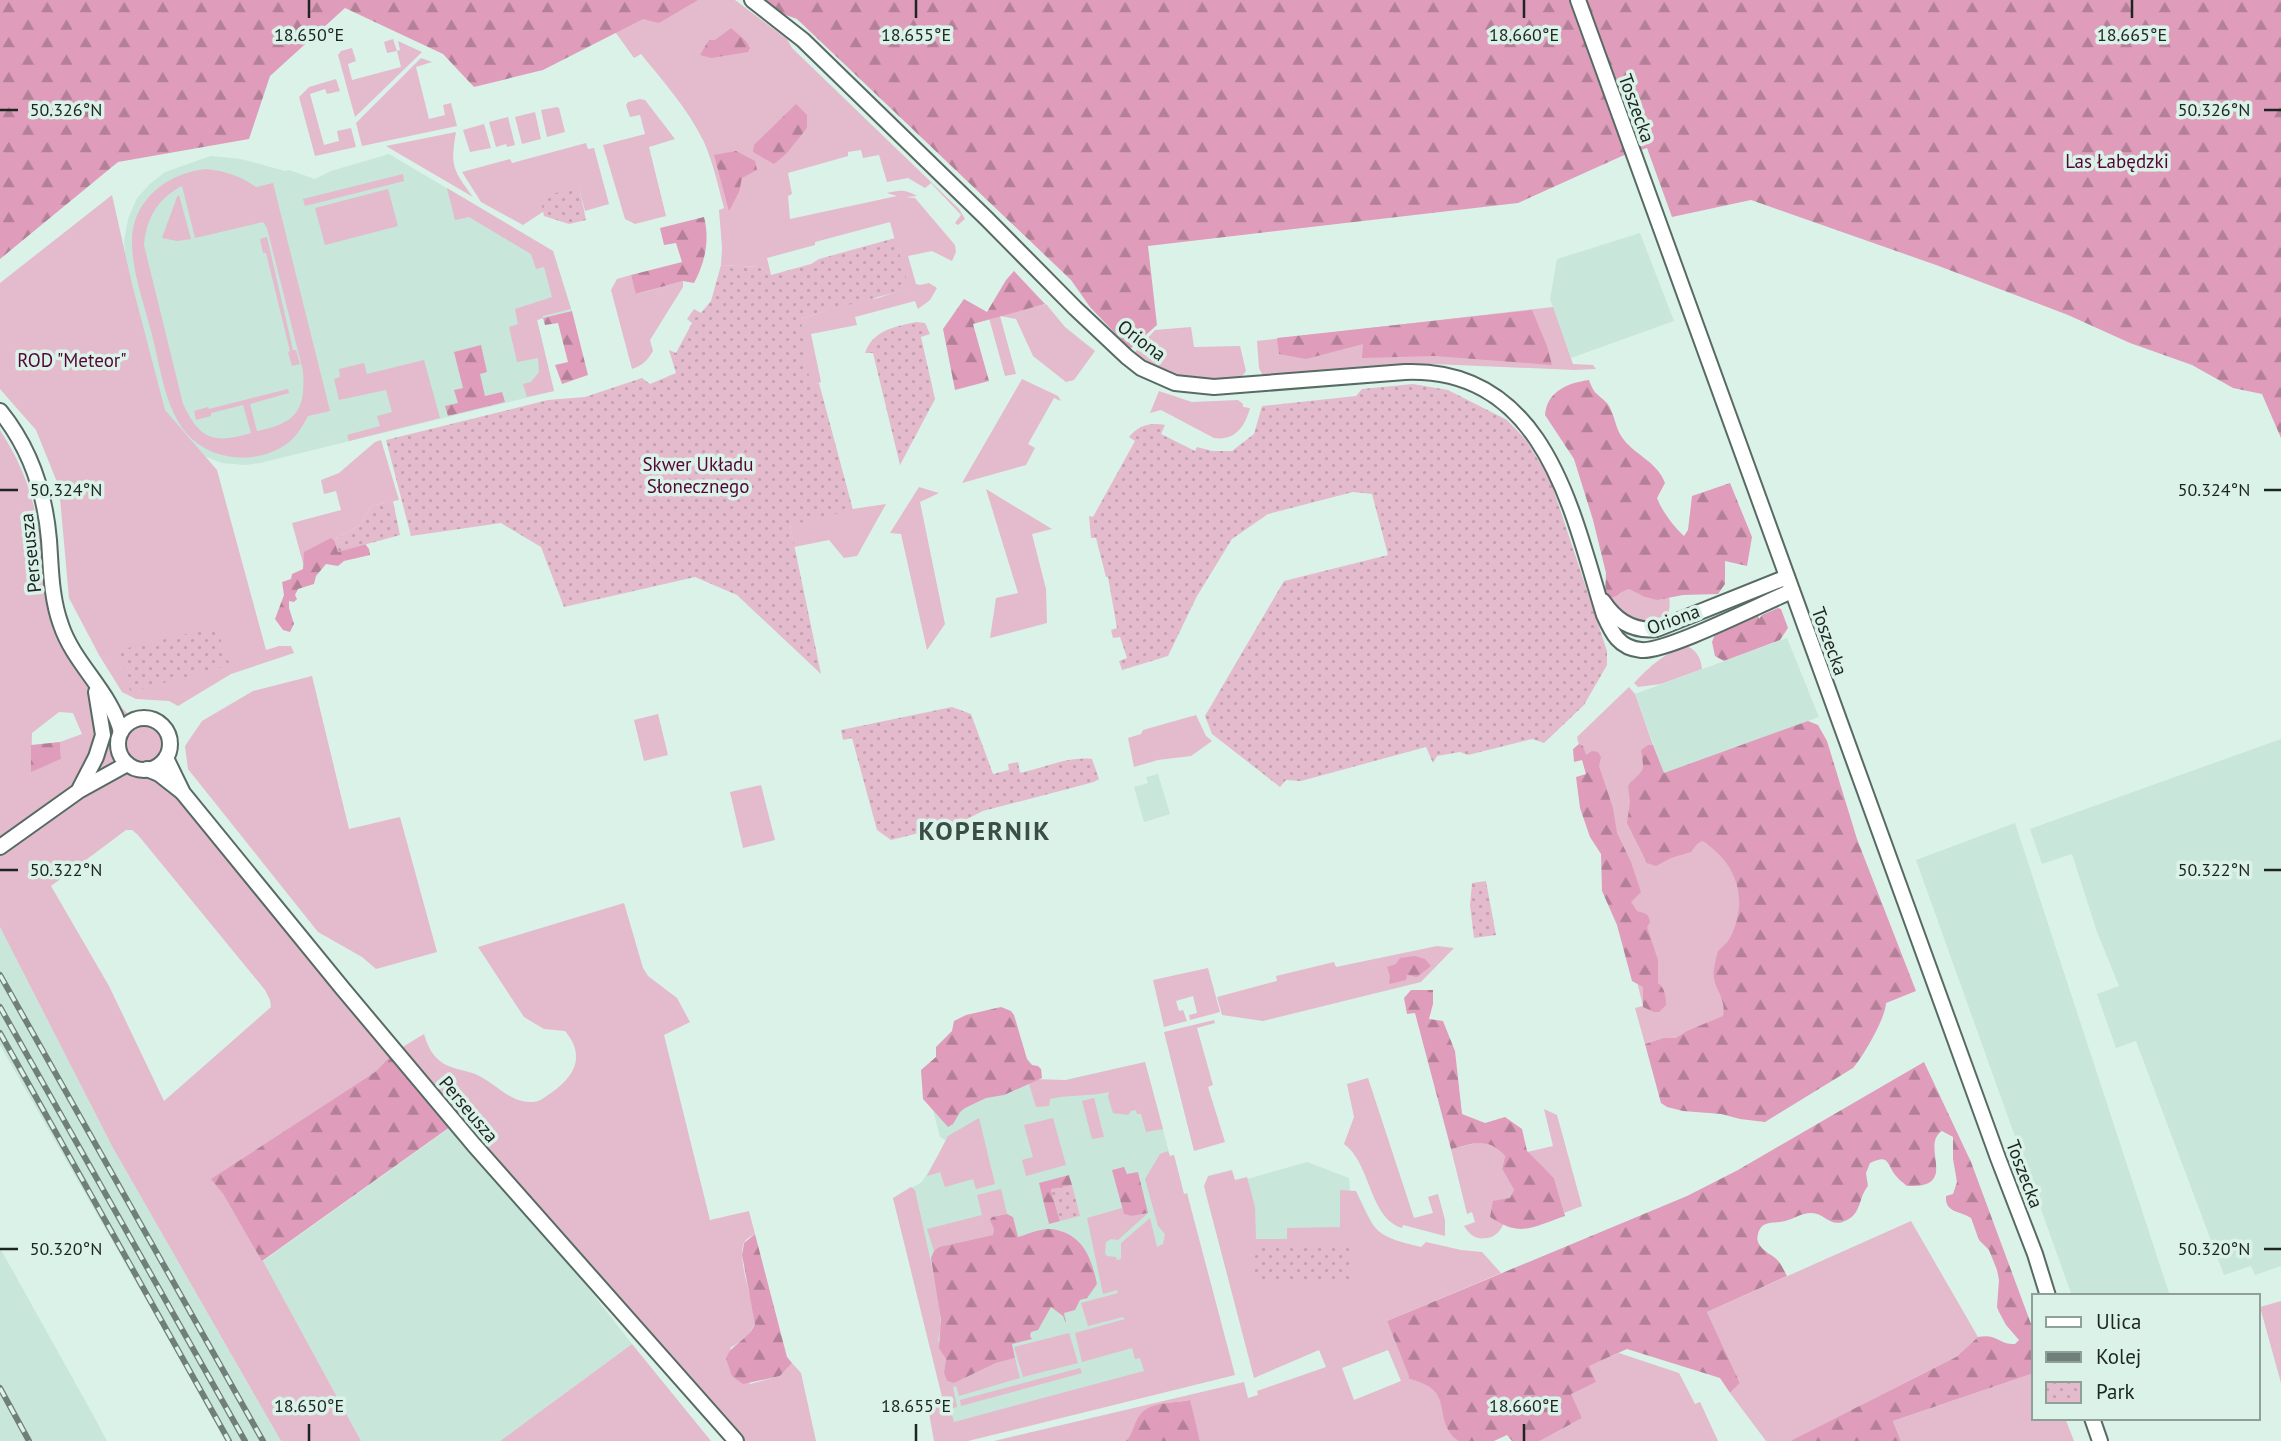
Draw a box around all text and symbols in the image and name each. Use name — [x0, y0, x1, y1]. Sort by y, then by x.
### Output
text: 18.650°E — [274, 23, 344, 46]
text: 18.655°E — [881, 23, 951, 46]
text: 18.660°E — [1489, 23, 1559, 46]
text: 18.665°E — [2097, 23, 2167, 46]
street label: Toszecka — [1614, 71, 1660, 145]
text: 50.326°N — [30, 98, 102, 121]
text: 50.326°N — [2178, 98, 2250, 121]
park label: Las Łabędzki — [2065, 149, 2169, 173]
street label: Oriona — [1113, 314, 1171, 366]
park label: ROD "Meteor" — [17, 348, 127, 372]
park label: Skwer Układu Słonecznego — [642, 452, 754, 498]
text: 50.324°N — [30, 478, 102, 501]
text: 50.324°N — [2178, 478, 2250, 501]
street label: Perseusza — [14, 512, 46, 594]
street label: Oriona — [1643, 598, 1703, 640]
street label: Toszecka — [1807, 604, 1853, 678]
district label: KOPERNIK — [919, 814, 1051, 847]
text: 50.322°N — [30, 858, 102, 881]
text: 50.322°N — [2178, 858, 2250, 881]
street label: Perseusza — [434, 1071, 504, 1147]
street label: Toszecka — [2001, 1137, 2049, 1211]
text: 50.320°N — [30, 1237, 102, 1260]
text: 50.320°N — [2178, 1237, 2250, 1260]
legend — [2032, 1294, 2260, 1420]
text: Ulica — [2096, 1308, 2141, 1335]
text: Kolej — [2096, 1343, 2141, 1370]
text: Park — [2096, 1378, 2135, 1405]
text: 18.650°E — [274, 1394, 344, 1417]
text: 18.655°E — [881, 1394, 951, 1417]
text: 18.660°E — [1489, 1394, 1559, 1417]

